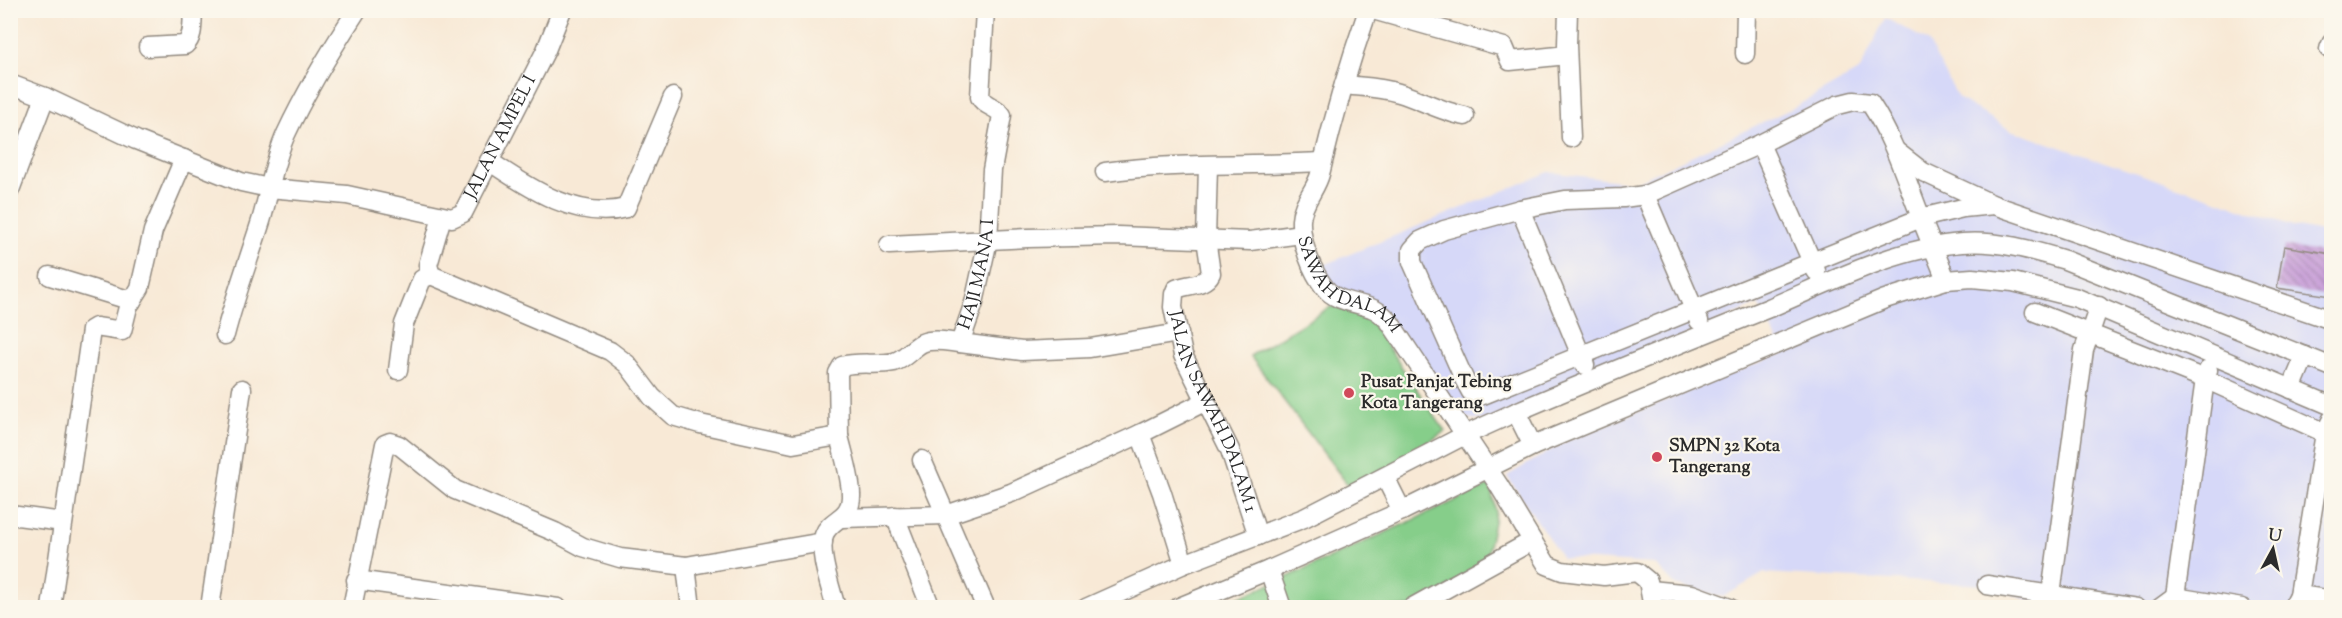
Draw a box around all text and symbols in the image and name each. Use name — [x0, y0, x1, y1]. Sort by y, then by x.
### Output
street label: JALAN AMPEL I — [458, 71, 544, 205]
street label: HAJI MANA I — [953, 218, 1002, 334]
street label: SAWAH DALAM — [1290, 234, 1407, 339]
street label: JALAN SAWAH DALAM 1 — [1161, 308, 1263, 516]
place label: Pusat Panjat Tebing Kota Tangerang — [1361, 370, 1512, 417]
marker: Pusat Panjat Tebing Kota Tangerang — [1342, 386, 1356, 400]
place label: SMPN 32 Kota Tangerang — [1669, 434, 1781, 481]
marker: SMPN 32 Kota Tangerang — [1650, 450, 1664, 464]
north arrow — [2243, 519, 2303, 579]
text: U — [2267, 524, 2284, 549]

